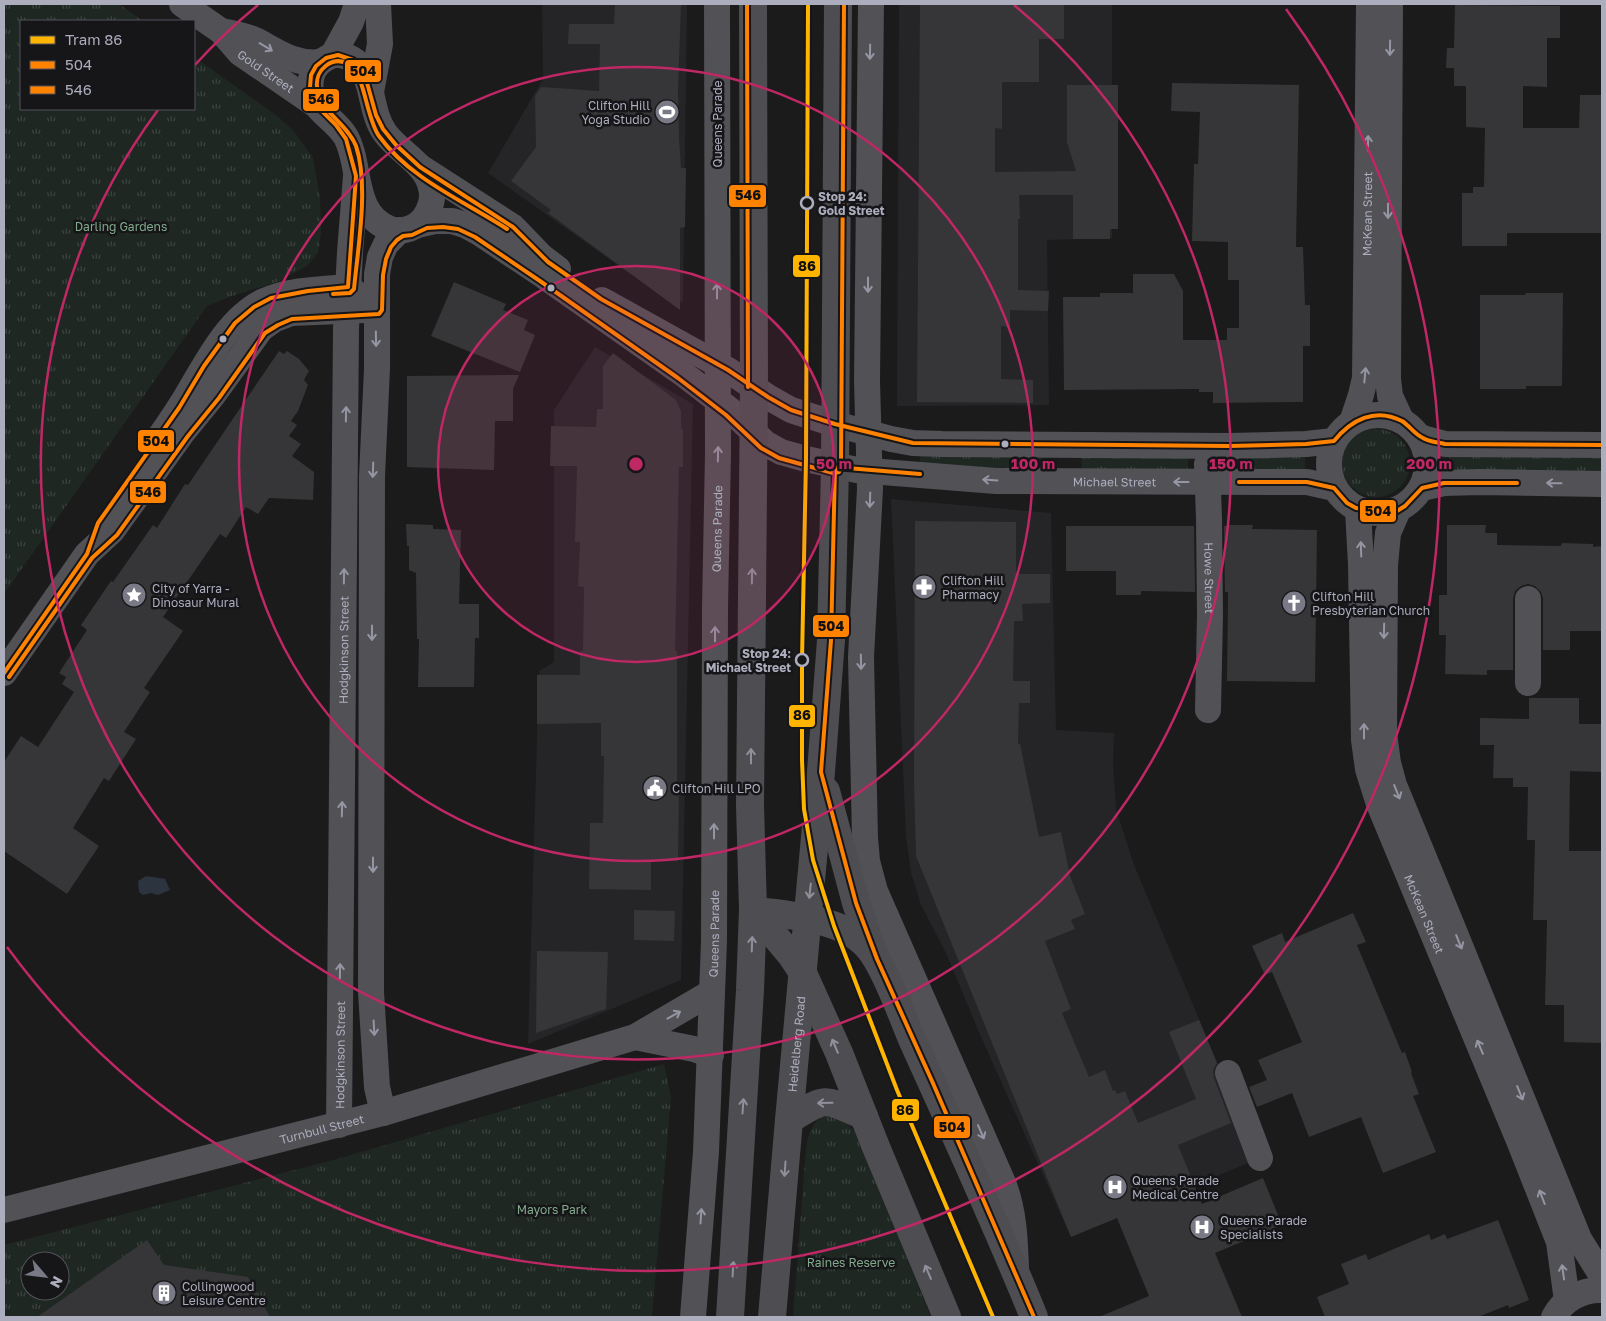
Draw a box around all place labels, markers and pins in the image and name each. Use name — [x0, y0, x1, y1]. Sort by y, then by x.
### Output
place label: Clifton Hill Yoga Studio — [582, 98, 650, 127]
sports icon: Clifton Hill Yoga Studio — [654, 99, 680, 125]
place label: Stop 24: Gold Street — [818, 189, 885, 218]
marker: Stop 24: Gold Street — [800, 196, 814, 210]
unlabelled marker — [546, 283, 556, 293]
unlabelled marker — [218, 334, 228, 344]
unlabelled marker — [1000, 439, 1010, 449]
centre of rings — [627, 455, 645, 473]
place label: Clifton Hill Pharmacy — [942, 573, 1004, 602]
pharmacy icon: Clifton Hill Pharmacy — [911, 574, 937, 600]
place label: City of Yarra - Dinosaur Mural — [152, 581, 239, 610]
place icon: City of Yarra - Dinosaur Mural — [121, 582, 147, 608]
place label: Clifton Hill Presbyterian Church — [1312, 589, 1430, 618]
church icon: Clifton Hill Presbyterian Church — [1281, 590, 1307, 616]
place label: Stop 24: Michael Street — [706, 646, 791, 675]
marker: Stop 24: Michael Street — [795, 653, 809, 667]
public building icon: Clifton Hill LPO — [642, 775, 668, 801]
place label: Clifton Hill LPO — [672, 781, 761, 796]
place label: Queens Parade Medical Centre — [1132, 1173, 1219, 1202]
hospital icon: Queens Parade Medical Centre — [1102, 1174, 1128, 1200]
place label: Queens Parade Specialists — [1220, 1213, 1307, 1242]
hospital icon: Queens Parade Specialists — [1189, 1214, 1215, 1240]
place label: Collingwood Leisure Centre — [182, 1279, 266, 1308]
building icon: Collingwood Leisure Centre — [151, 1280, 177, 1306]

